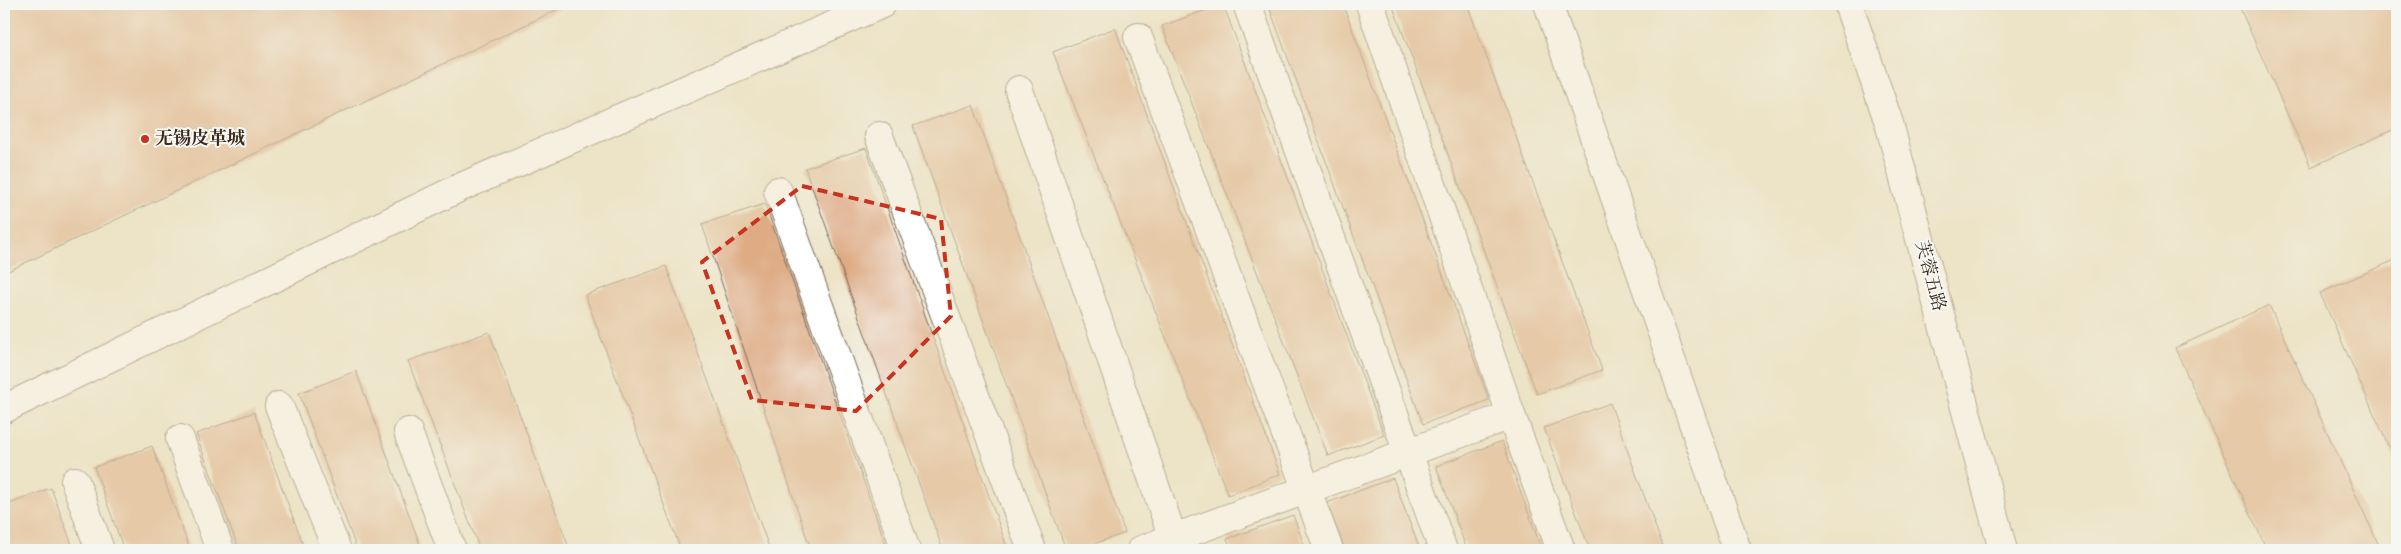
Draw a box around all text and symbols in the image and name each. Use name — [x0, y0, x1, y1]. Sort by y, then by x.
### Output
place label: 无锡皮革城 — [155, 128, 245, 150]
marker: 无锡皮革城 — [139, 133, 151, 145]
street label: 芙蓉五路 — [1910, 238, 1950, 314]

